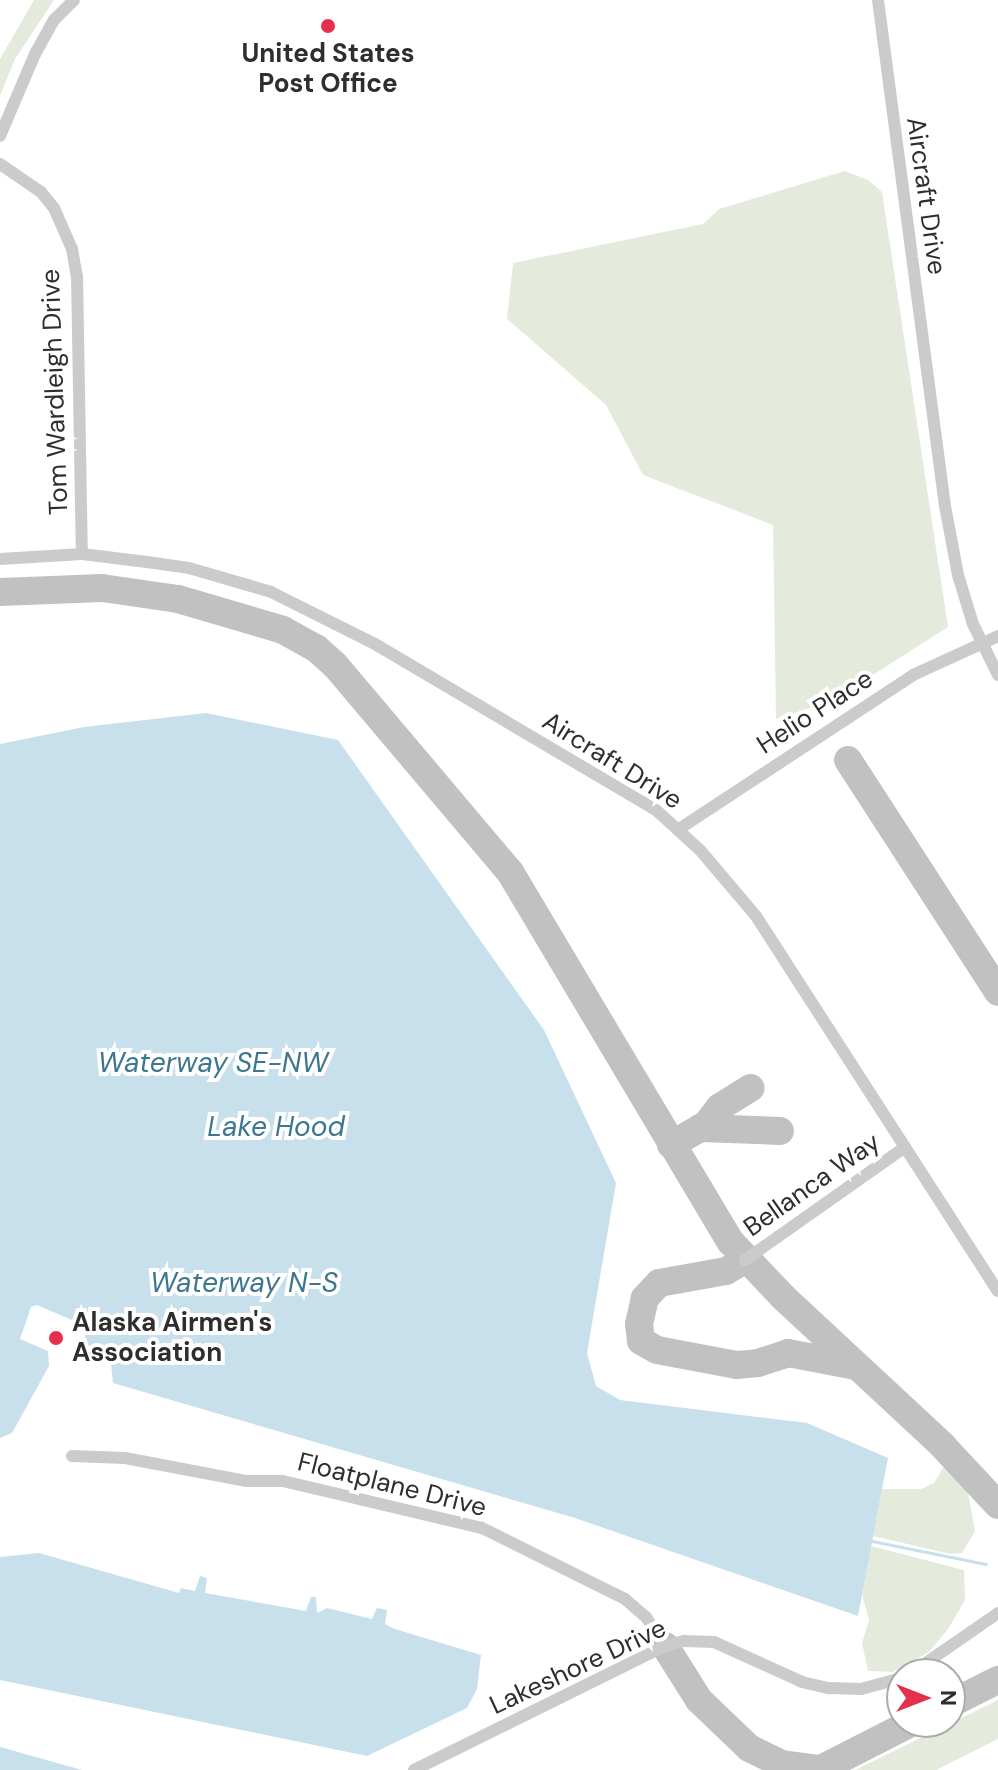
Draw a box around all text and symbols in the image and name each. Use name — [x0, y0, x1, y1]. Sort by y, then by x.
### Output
marker: United States Post Office — [319, 17, 337, 35]
place label: United States Post Office — [241, 38, 415, 100]
street label: Aircraft Drive — [900, 115, 952, 277]
street label: Tom Wardleigh Drive — [35, 269, 75, 515]
street label: Helio Place — [751, 663, 879, 761]
street label: Aircraft Drive — [536, 706, 688, 816]
water label: Waterway SE-NW — [98, 1046, 328, 1080]
water label: Lake Hood — [207, 1110, 345, 1144]
street label: Bellanca Way — [738, 1127, 886, 1243]
water label: Waterway N-S — [150, 1266, 338, 1300]
place label: Alaska Airmen's Association — [72, 1307, 272, 1368]
marker: Alaska Airmen's Association — [47, 1329, 65, 1347]
street label: Floatplane Drive — [294, 1446, 490, 1524]
street label: Lakeshore Drive — [485, 1613, 671, 1721]
north arrow — [886, 1658, 966, 1738]
text: N — [934, 1690, 963, 1706]

